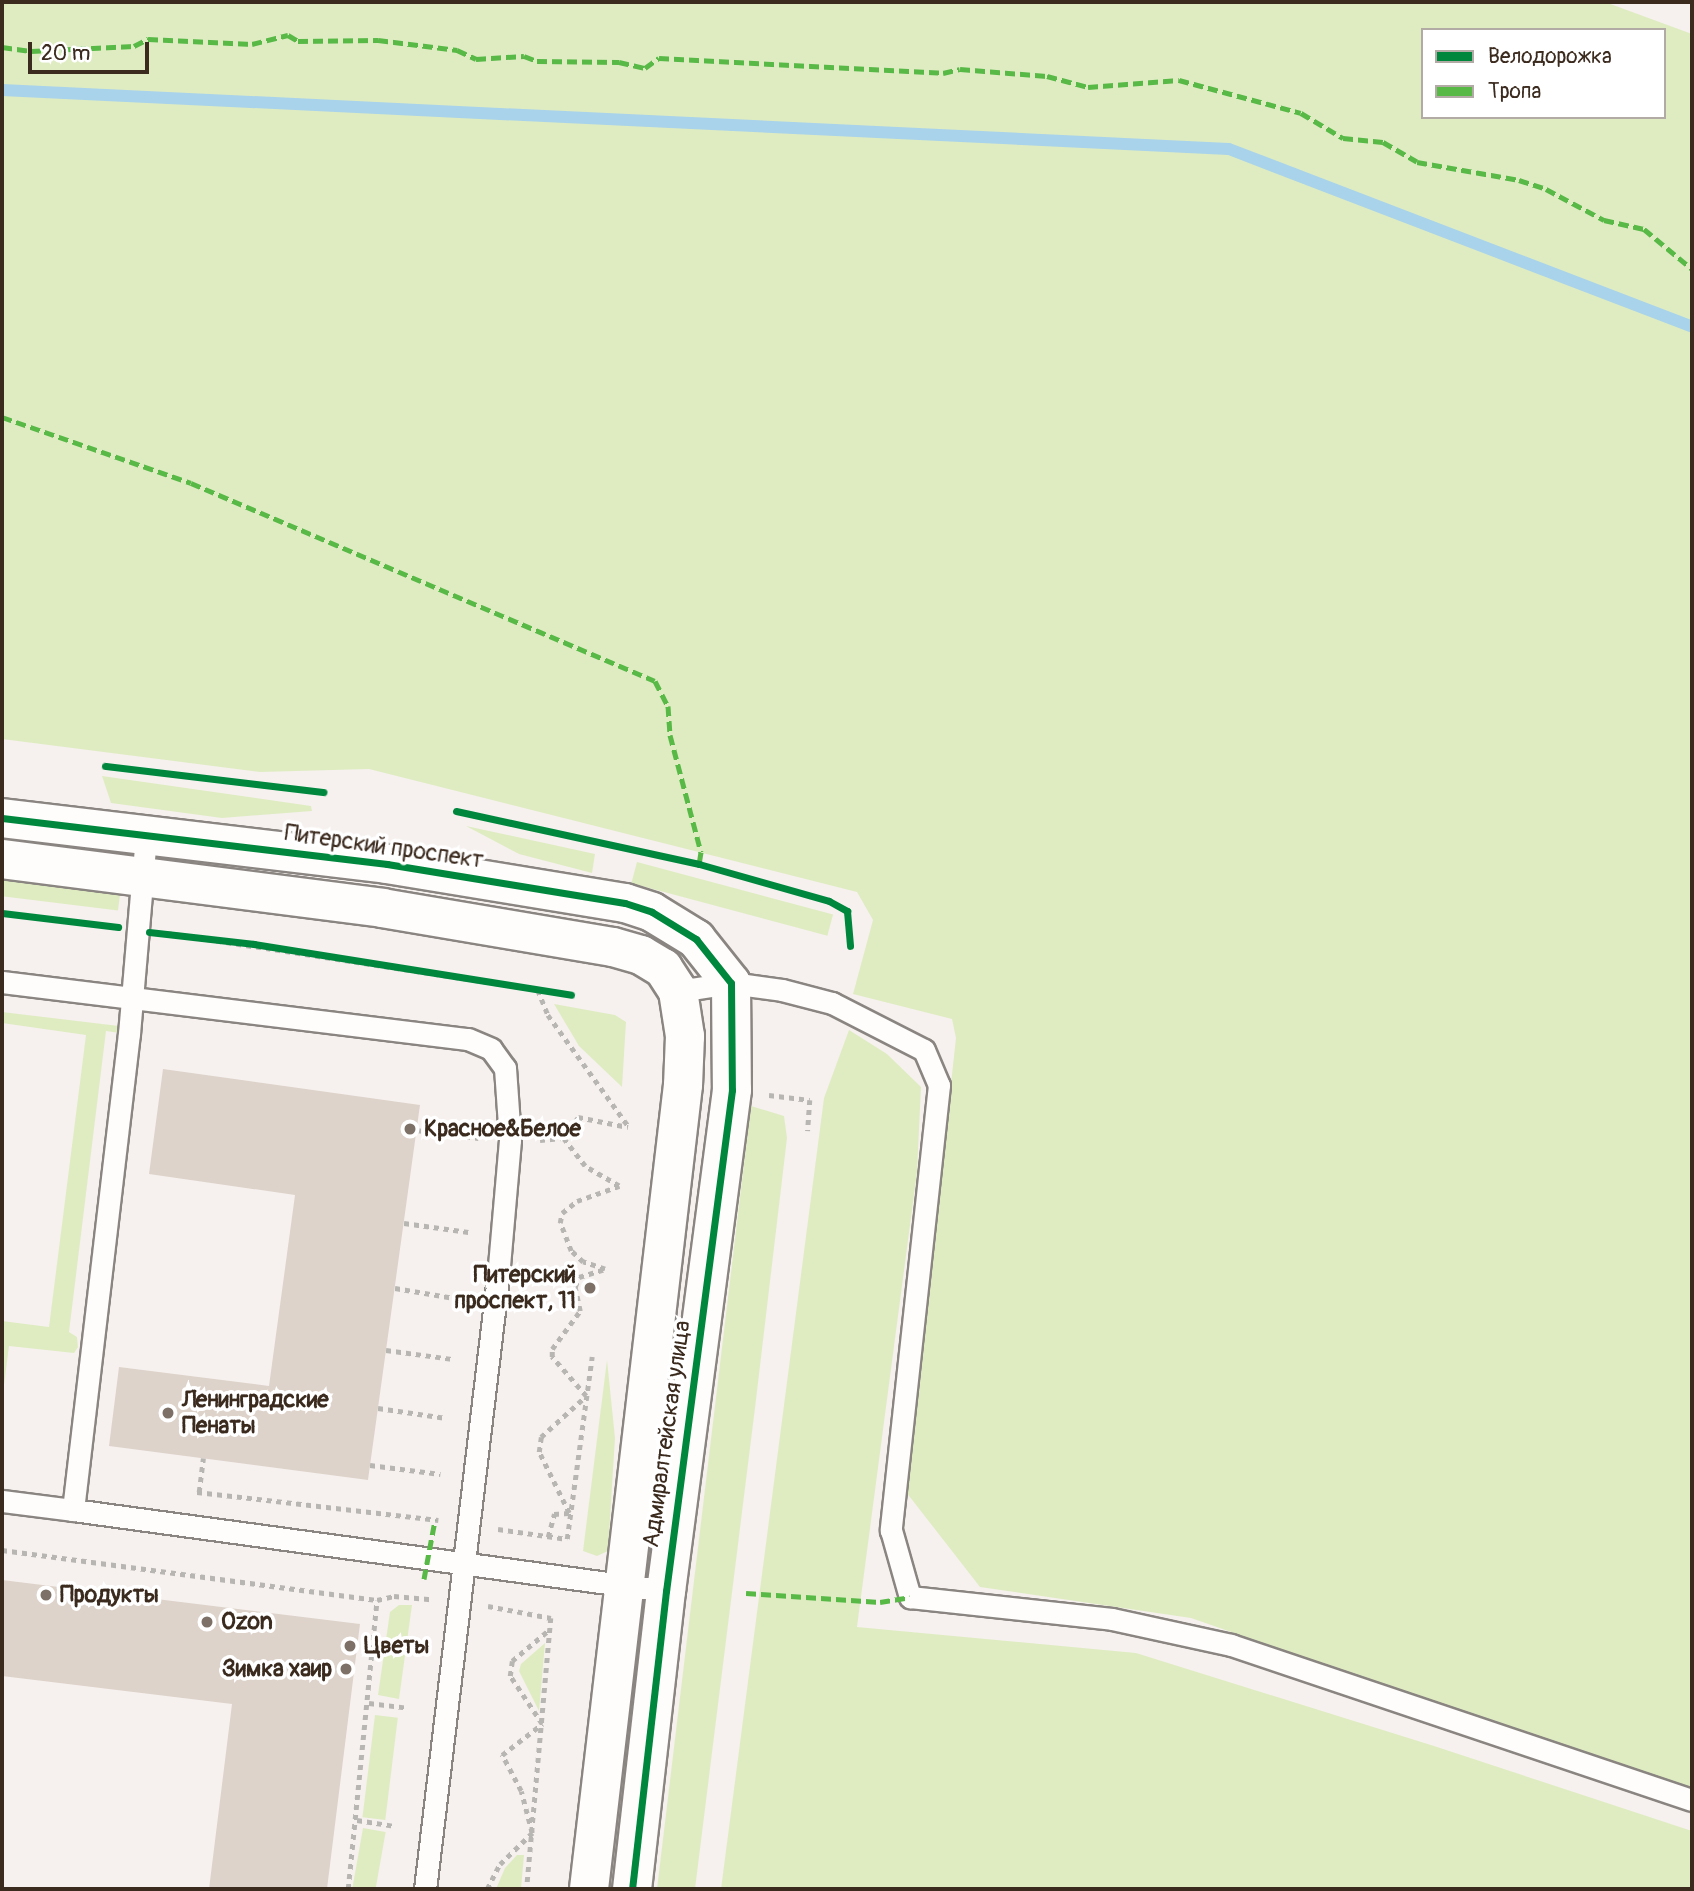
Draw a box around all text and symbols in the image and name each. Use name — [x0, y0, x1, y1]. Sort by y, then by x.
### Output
scale bar — [32, 28, 152, 72]
legend — [1421, 28, 1666, 119]
text: 20 m — [41, 40, 90, 67]
text: Велодорожка — [1488, 43, 1612, 70]
text: Тропа — [1488, 78, 1541, 105]
street label: Питерский проспект — [283, 819, 485, 875]
place label: Красное&Белое — [424, 1115, 581, 1143]
marker: Красное&Белое — [402, 1121, 418, 1137]
place label: Питерский проспект, 11 — [454, 1261, 576, 1315]
marker: Питерский проспект, 11 — [582, 1280, 598, 1296]
street label: Адмиралтейская улица — [637, 1319, 697, 1549]
place label: Ленинградские Пенаты — [182, 1386, 329, 1440]
marker: Ленинградские Пенаты — [160, 1405, 176, 1421]
place label: Продукты — [60, 1581, 159, 1609]
marker: Продукты — [38, 1587, 54, 1603]
place label: Ozon — [221, 1608, 273, 1636]
marker: Ozon — [199, 1614, 215, 1630]
place label: Цветы — [364, 1632, 429, 1660]
marker: Цветы — [342, 1638, 358, 1654]
place label: Зимка хаир — [222, 1655, 332, 1683]
marker: Зимка хаир — [338, 1661, 354, 1677]

